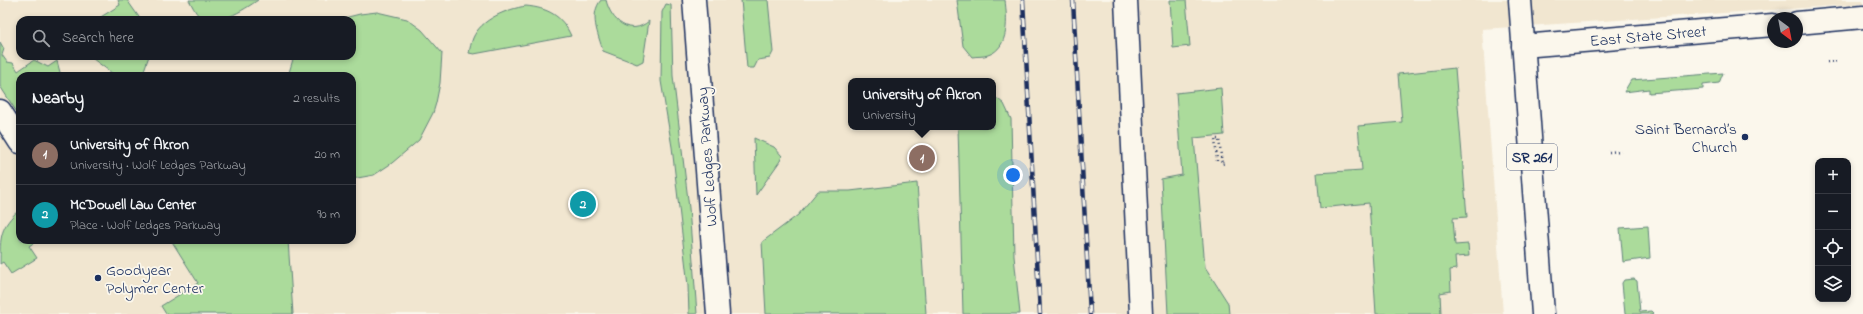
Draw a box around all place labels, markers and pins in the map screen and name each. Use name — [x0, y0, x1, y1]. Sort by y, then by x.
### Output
place label: Saint Bernard’s Church — [1635, 118, 1737, 160]
marker: Saint Bernard’s Church — [1740, 132, 1750, 142]
pin: 1 — [909, 143, 935, 173]
pin: 2 — [570, 189, 596, 219]
place label: Goodyear Polymer Center — [106, 259, 204, 301]
marker: Goodyear Polymer Center — [93, 273, 103, 283]

